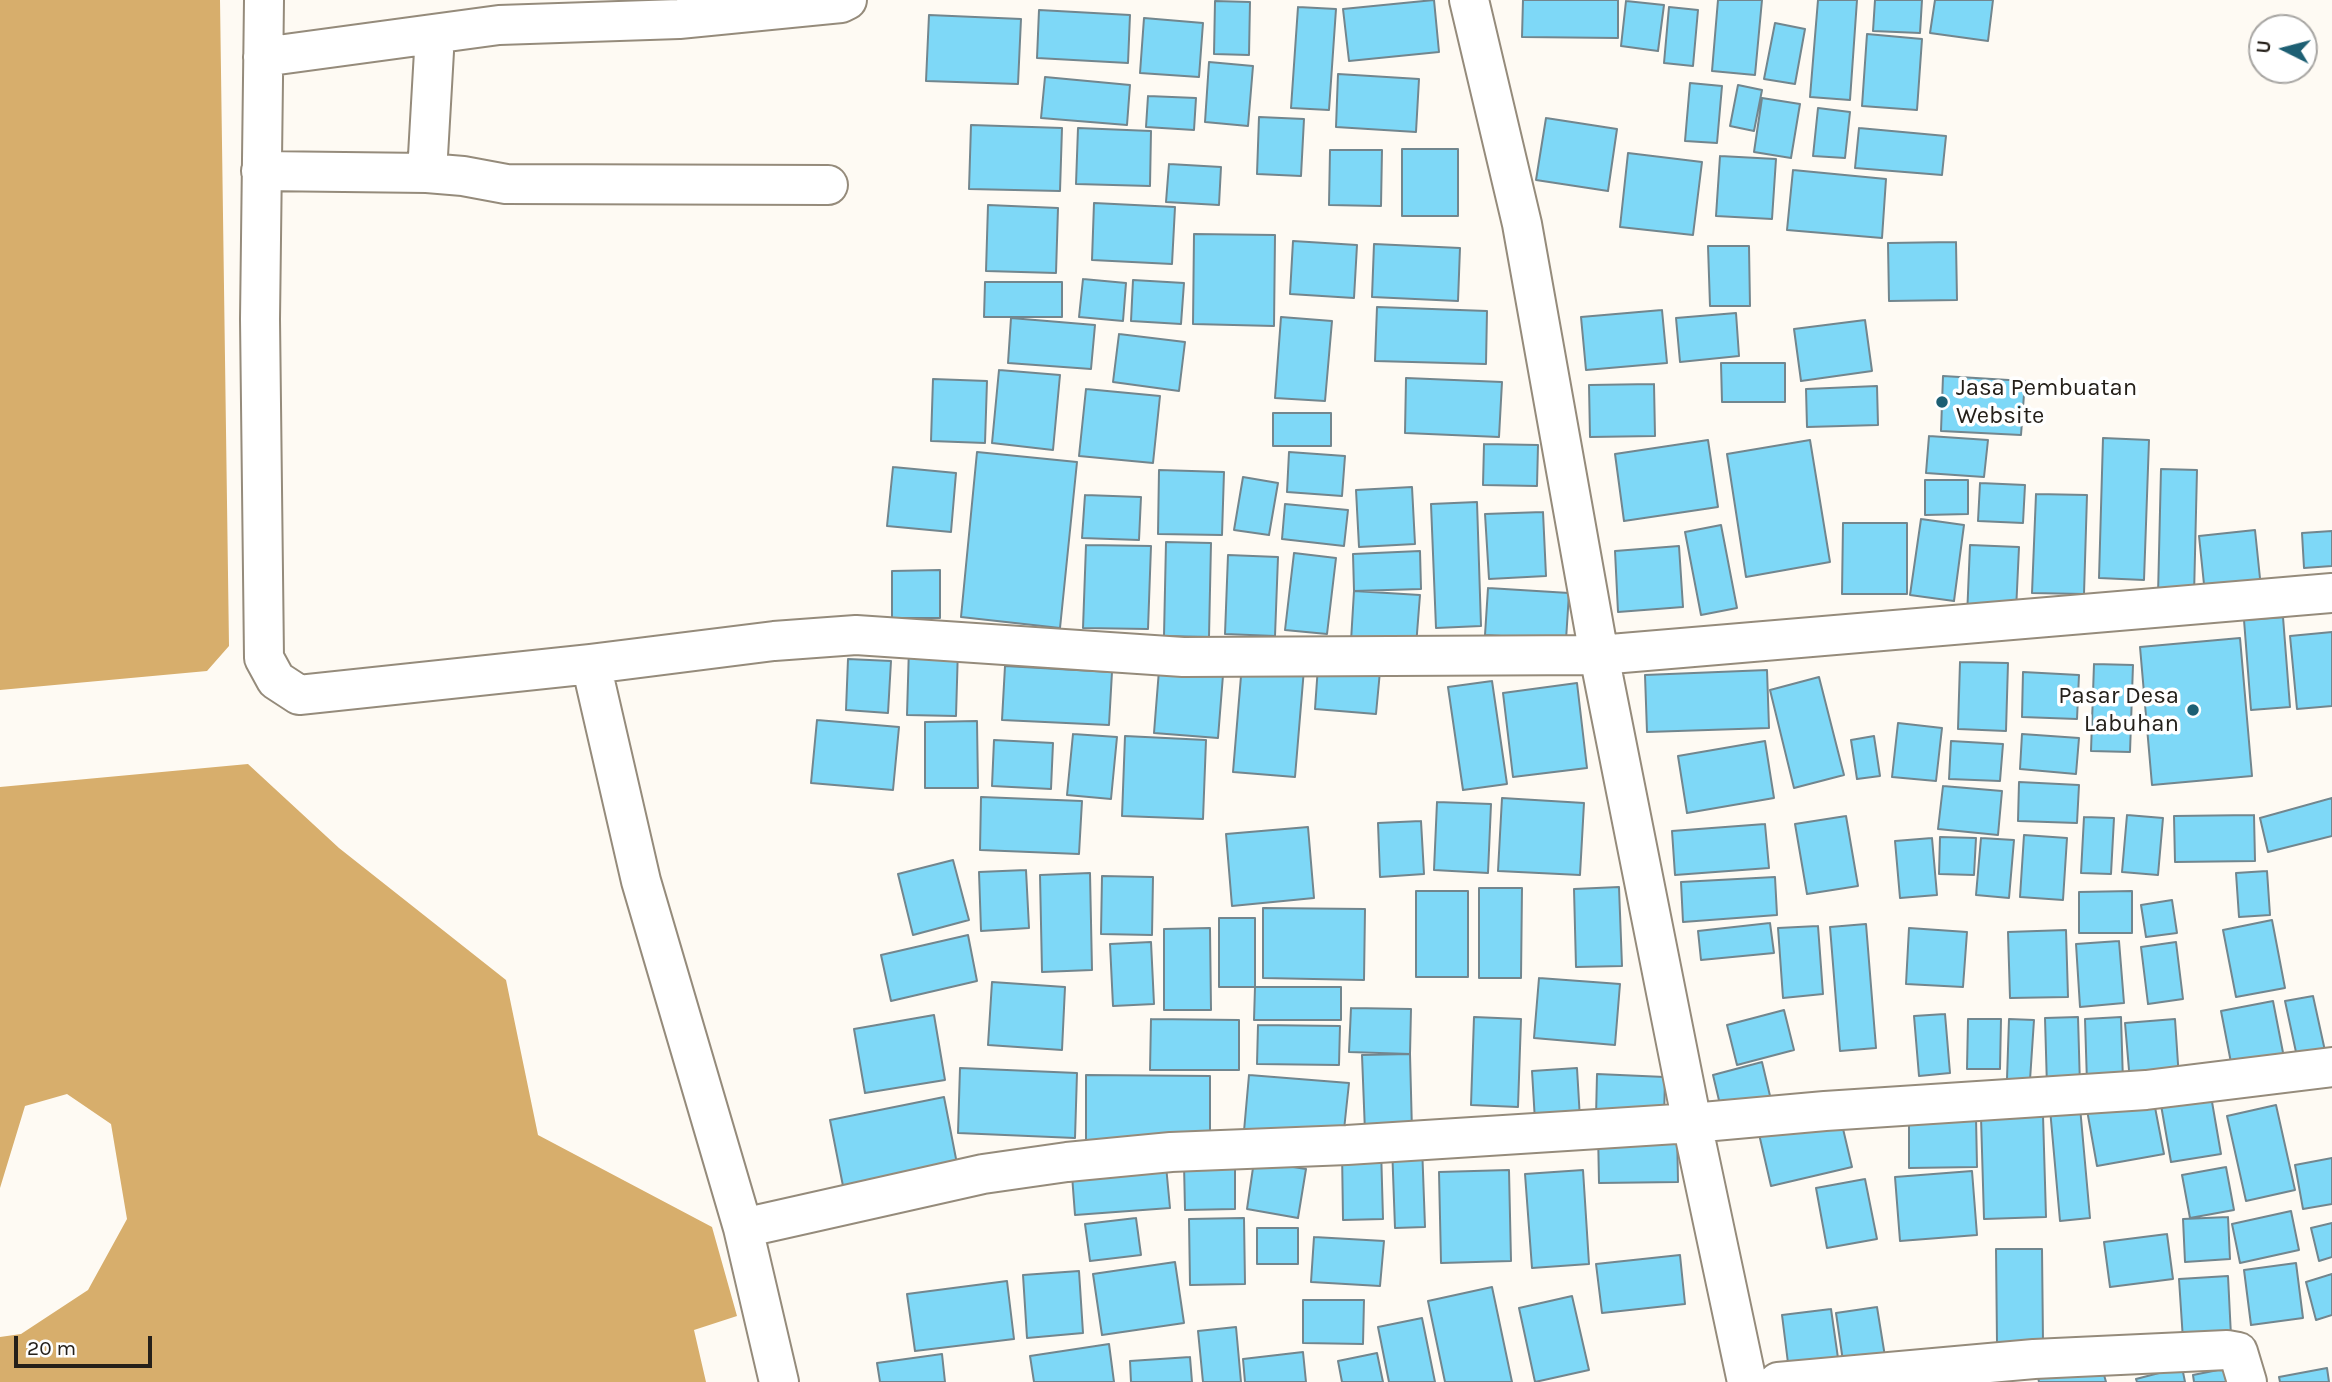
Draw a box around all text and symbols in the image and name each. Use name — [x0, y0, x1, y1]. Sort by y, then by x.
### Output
north arrow — [2248, 14, 2318, 84]
text: U — [2252, 39, 2276, 55]
place label: Jasa Pembuatan Website — [1956, 374, 2137, 430]
marker: Jasa Pembuatan Website — [1934, 394, 1950, 410]
place label: Pasar Desa Labuhan — [2058, 682, 2179, 738]
marker: Pasar Desa Labuhan — [2185, 702, 2201, 718]
scale bar — [18, 1322, 156, 1366]
text: 20 m — [27, 1336, 76, 1360]

